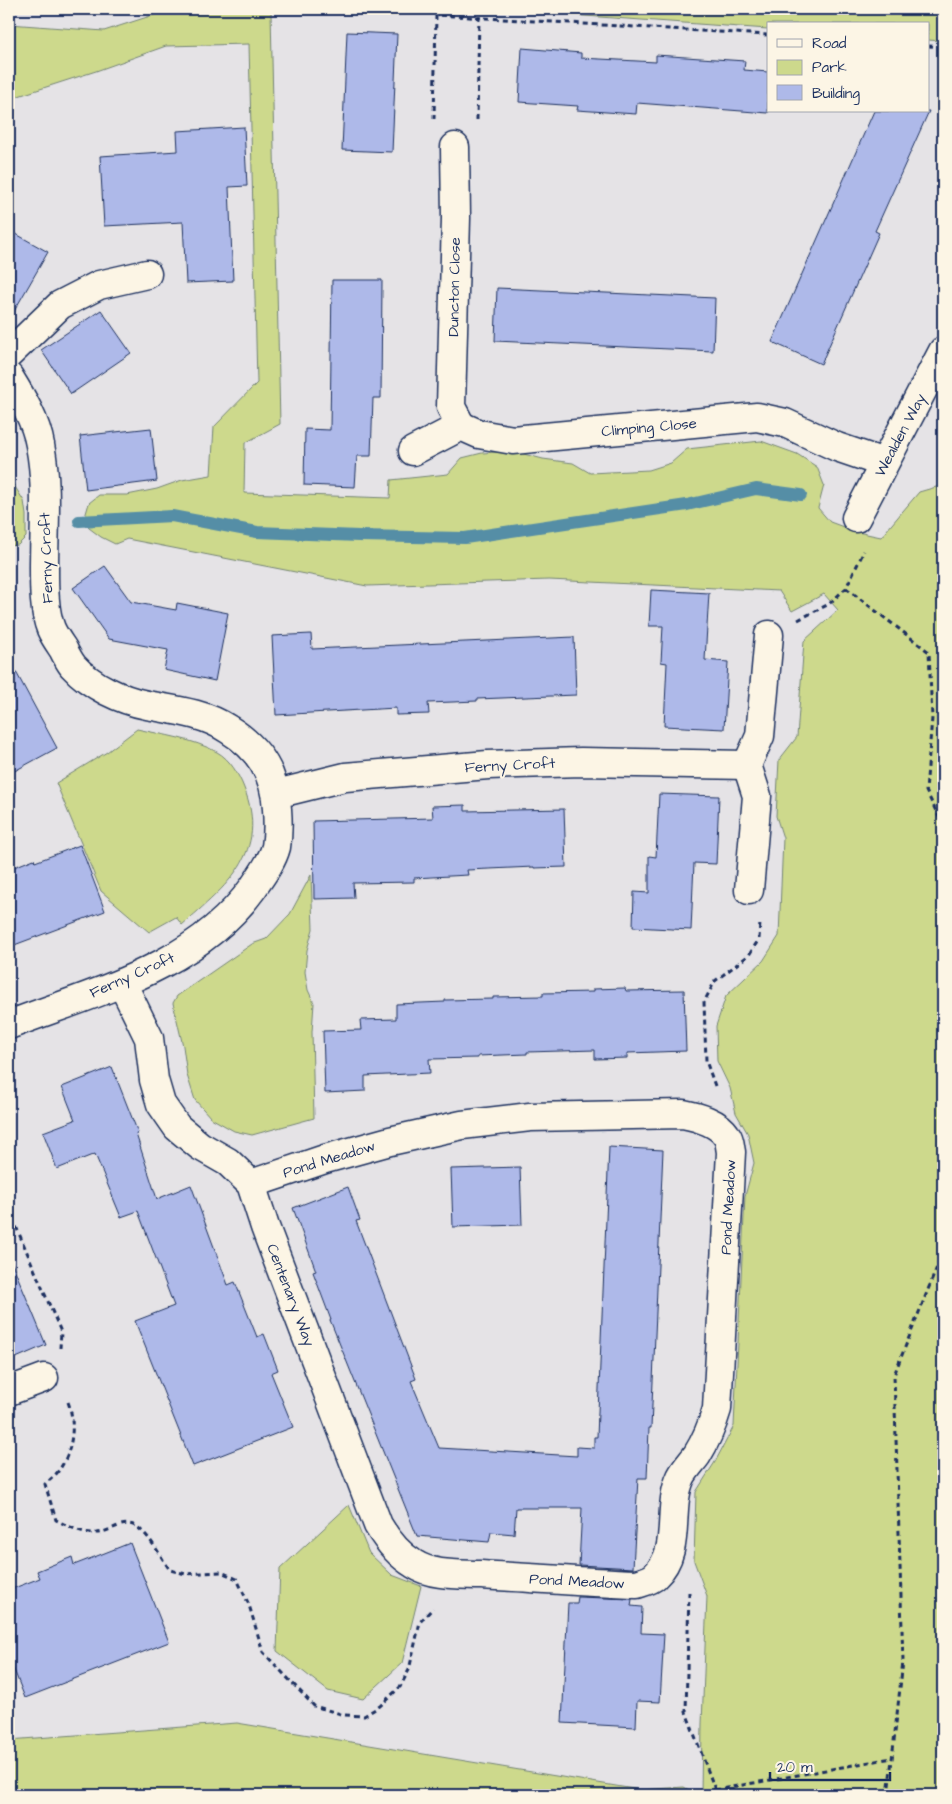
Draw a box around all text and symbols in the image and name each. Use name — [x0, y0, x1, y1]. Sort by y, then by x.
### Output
legend — [767, 22, 930, 112]
text: Road — [812, 33, 847, 54]
text: Park — [812, 57, 847, 78]
text: Building — [812, 83, 860, 105]
street label: Duncton Close — [443, 237, 466, 337]
street label: Wealden Way — [870, 390, 932, 481]
street label: Climping Close — [600, 413, 698, 443]
street label: Ferny Croft — [34, 512, 60, 604]
street label: Ferny Croft — [464, 753, 556, 779]
street label: Ferny Croft — [86, 947, 178, 1004]
street label: Pond Meadow — [280, 1135, 378, 1183]
street label: Pond Meadow — [716, 1159, 741, 1255]
street label: Centenary Way — [260, 1241, 320, 1350]
street label: Pond Meadow — [529, 1569, 625, 1594]
scale bar — [770, 1749, 890, 1781]
text: 20 m — [777, 1757, 813, 1778]

